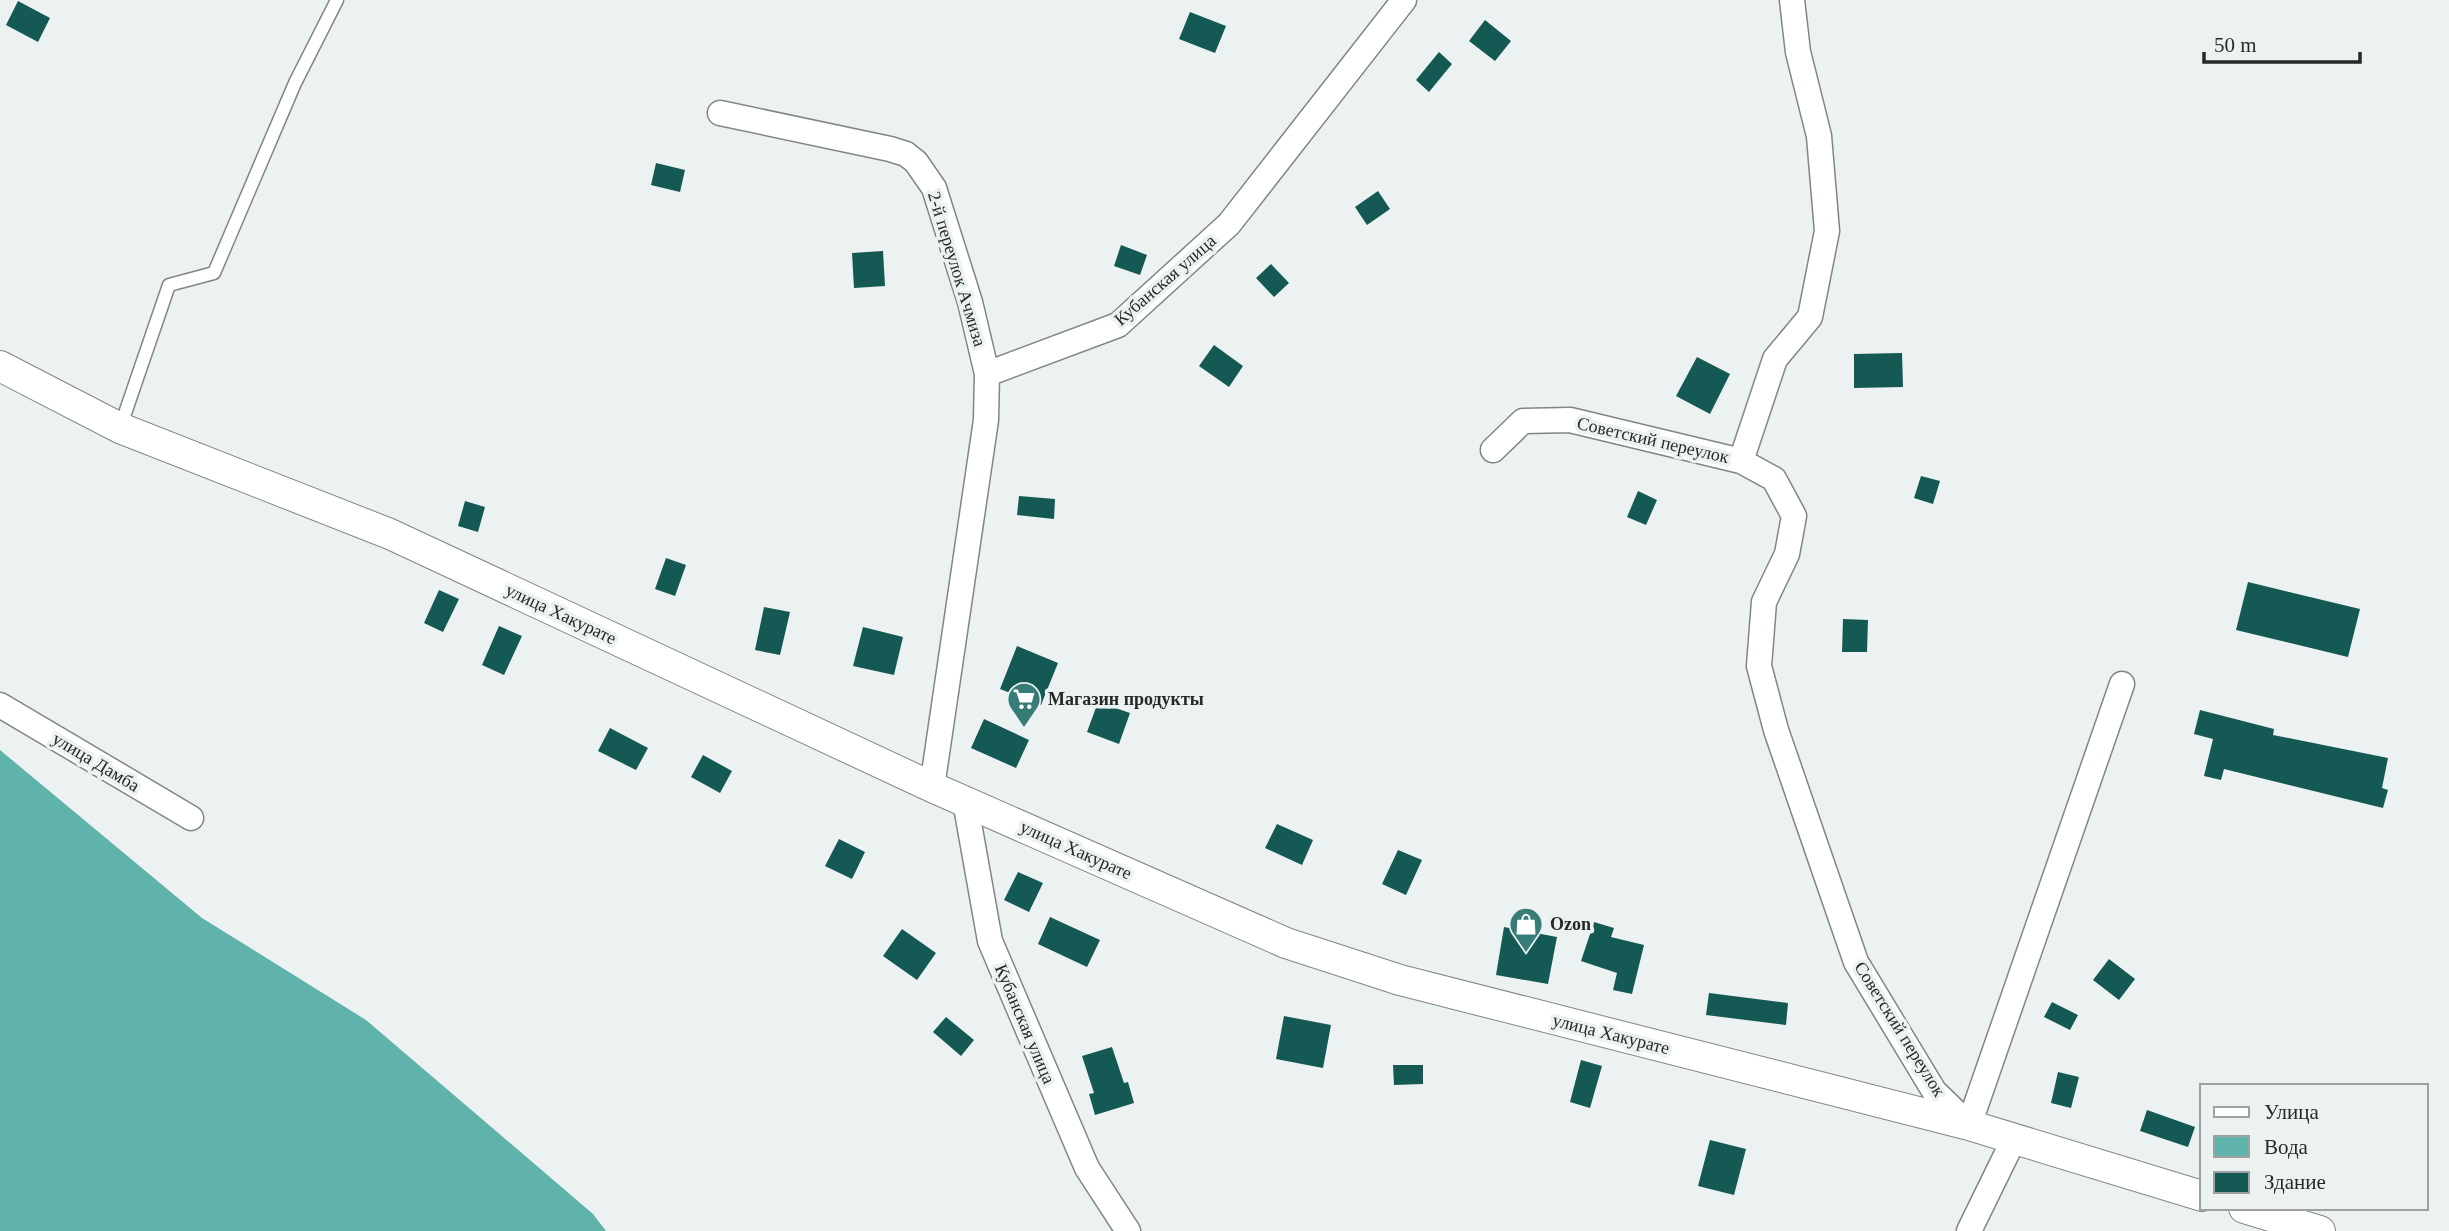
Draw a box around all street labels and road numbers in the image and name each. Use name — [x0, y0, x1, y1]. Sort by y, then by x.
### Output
street label: 2-й переулок Ачмиза — [924, 189, 990, 349]
street label: Кубанская улица — [1110, 231, 1220, 329]
street label: Советский переулок — [1575, 413, 1731, 467]
street label: улица Хакурате — [502, 580, 620, 648]
street label: улица Дамба — [49, 728, 143, 796]
street label: улица Хакурате — [1017, 816, 1135, 884]
street label: Советский переулок — [1850, 958, 1950, 1100]
street label: Кубанская улица — [991, 961, 1059, 1087]
street label: улица Хакурате — [1550, 1010, 1672, 1058]

